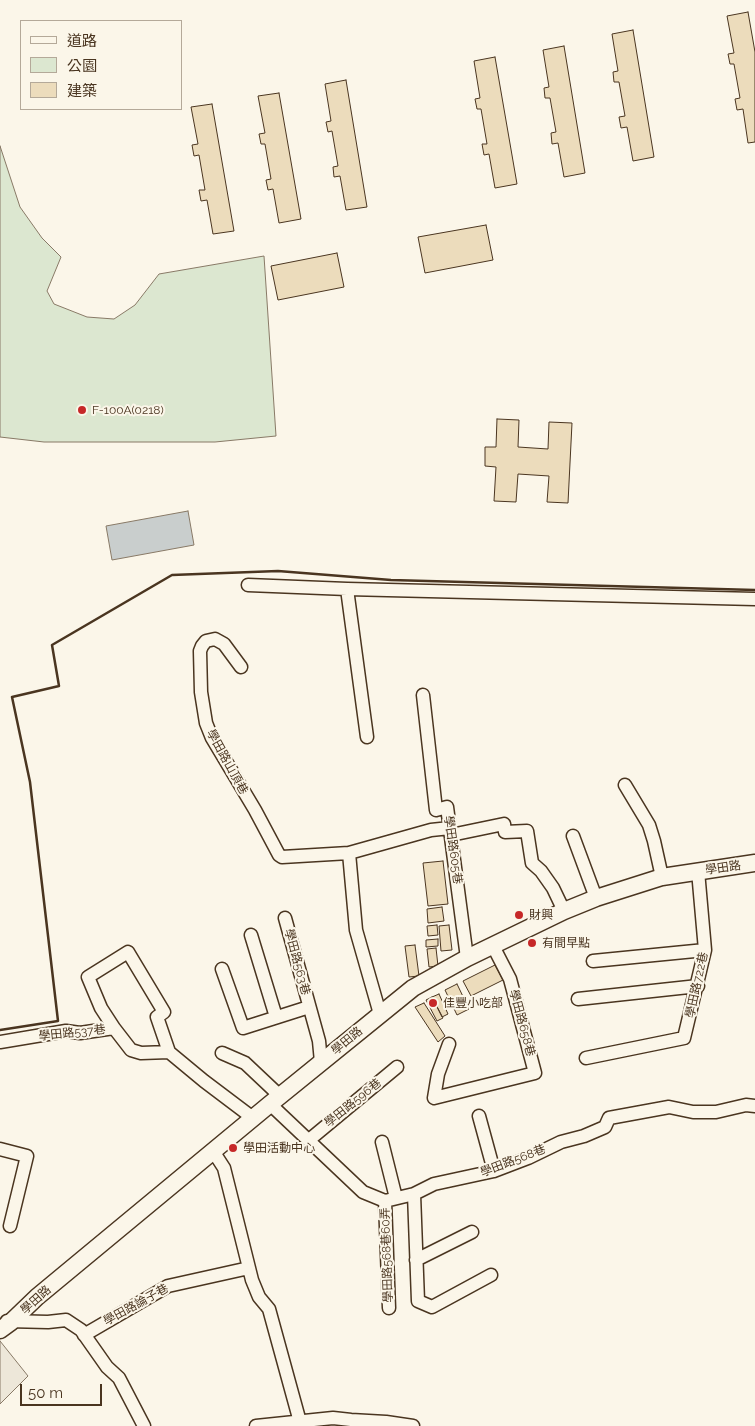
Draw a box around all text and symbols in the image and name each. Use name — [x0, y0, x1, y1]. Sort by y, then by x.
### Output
legend — [20, 20, 182, 110]
text: 道路 — [67, 32, 97, 50]
text: 公園 — [67, 57, 97, 75]
text: 建築 — [67, 82, 97, 100]
place label: F-100A(0218) — [92, 403, 164, 417]
marker: F-100A(0218) — [76, 404, 88, 416]
street label: 學田路山頂巷 — [203, 727, 251, 797]
street label: 學田路605巷 — [441, 815, 465, 885]
street label: 學田路 — [704, 858, 742, 878]
place label: 財興 — [529, 908, 553, 922]
marker: 財興 — [513, 909, 525, 921]
street label: 學田路563巷 — [281, 927, 313, 997]
place label: 有間早點 — [542, 936, 590, 950]
marker: 有間早點 — [526, 937, 538, 949]
street label: 學田路722巷 — [683, 951, 711, 1019]
street label: 學田路658巷 — [506, 988, 538, 1058]
place label: 佳豐小吃部 — [443, 996, 503, 1010]
marker: 佳豐小吃部 — [427, 997, 439, 1009]
street label: 學田路537巷 — [38, 1022, 106, 1044]
street label: 學田路 — [329, 1024, 365, 1058]
street label: 學田路596巷 — [322, 1076, 384, 1130]
place label: 學田活動中心 — [243, 1141, 315, 1155]
marker: 學田活動中心 — [227, 1142, 239, 1154]
street label: 學田路568巷 — [478, 1142, 548, 1180]
street label: 學田路568巷60弄 — [378, 1207, 396, 1303]
street label: 學田路論子巷 — [101, 1281, 171, 1329]
street label: 學田路 — [18, 1283, 54, 1317]
scale bar — [22, 1374, 105, 1406]
text: 50 m — [28, 1384, 63, 1402]

